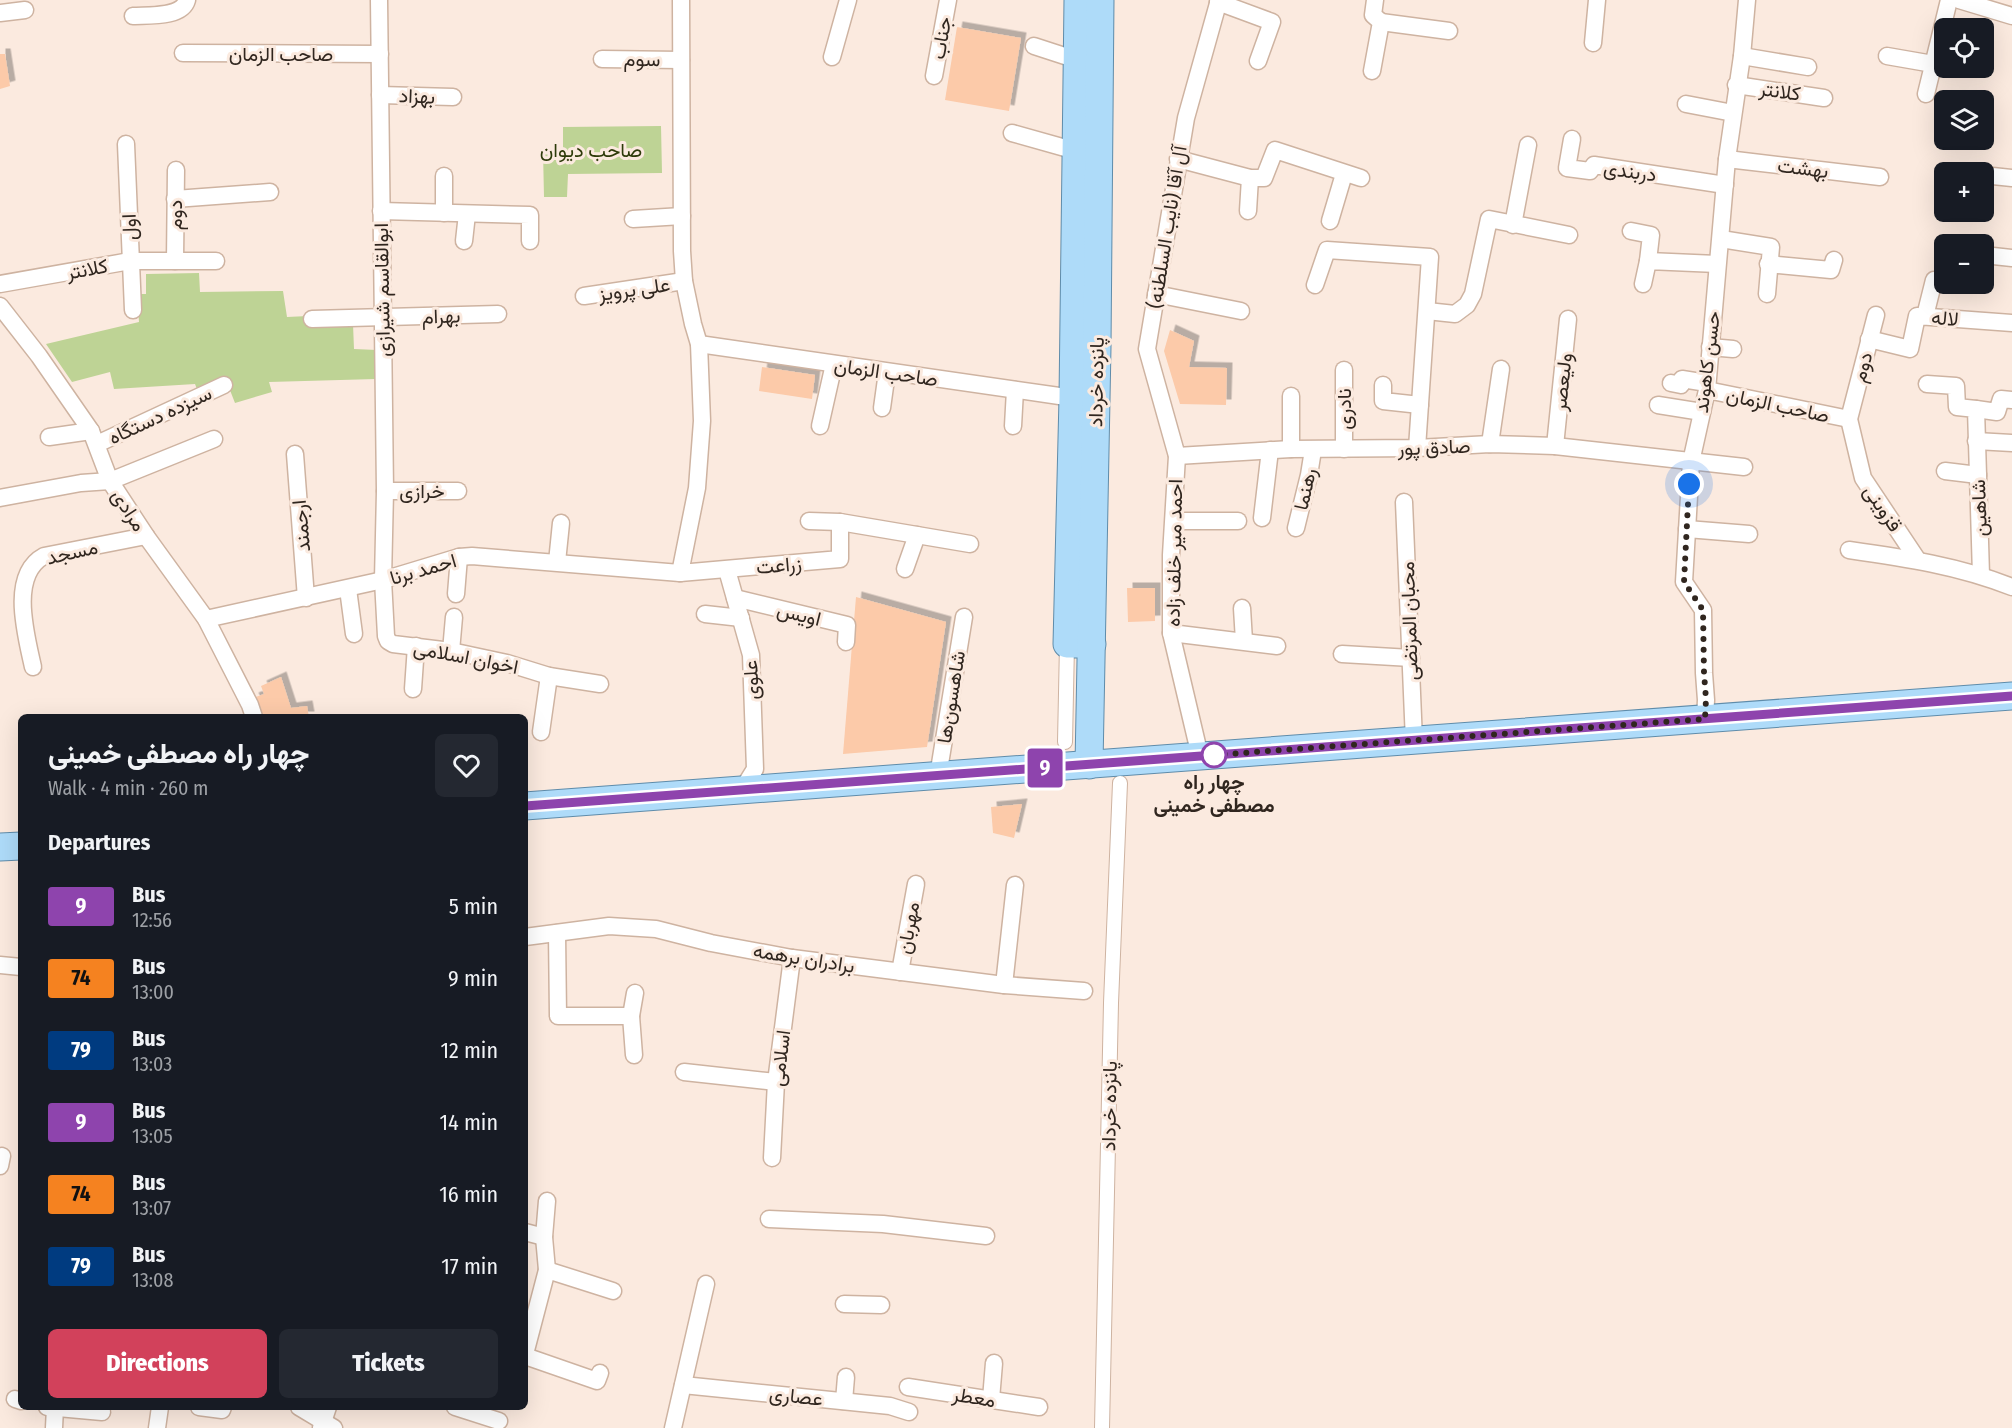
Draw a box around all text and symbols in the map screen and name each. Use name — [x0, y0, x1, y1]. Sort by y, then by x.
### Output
street label: جناب — [925, 15, 957, 61]
map controls — [1934, 18, 1994, 294]
button: locate — [1934, 18, 1994, 78]
street label: صاحب الزمان — [229, 42, 333, 67]
street label: سوم — [623, 47, 660, 72]
street label: کلانتر — [1757, 76, 1802, 107]
street label: بهزاد — [398, 83, 436, 110]
button: layers — [1934, 90, 1994, 150]
park label: صاحب دیوان — [540, 138, 642, 163]
street label: آل آقا (نایب السلطنه) — [1142, 143, 1192, 310]
street label: بهشت — [1776, 153, 1830, 184]
street label: دربندی — [1602, 155, 1658, 188]
button: + — [1934, 162, 1994, 222]
street label: دوم — [163, 200, 188, 230]
street label: اول — [117, 213, 142, 241]
street label: ابوالقاسم شیرازی — [369, 223, 396, 357]
button: − — [1934, 234, 1994, 294]
street label: کلانتر — [63, 254, 110, 286]
street label: علی پرویز — [596, 272, 672, 308]
street label: بهرام — [421, 303, 461, 330]
street label: لاله — [1930, 305, 1960, 331]
street label: حسن کاهوند — [1689, 310, 1726, 415]
street label: پانزده خرداد — [1083, 337, 1111, 427]
street label: دوم — [1846, 349, 1878, 385]
street label: ولیعصر — [1547, 352, 1578, 413]
street label: صاحب الزمان — [832, 353, 939, 392]
street label: سیزده دستگاه — [105, 381, 216, 450]
street label: صاحب الزمان — [1724, 382, 1832, 429]
street label: نادری — [1332, 388, 1357, 430]
street label: صادق پور — [1396, 434, 1471, 462]
street label: رهنما — [1289, 466, 1322, 513]
your location — [1674, 469, 1704, 499]
street label: خرازی — [399, 479, 445, 504]
street label: احمد میر خلف زاده — [1161, 479, 1188, 627]
street label: شاهین — [1966, 479, 1992, 537]
street label: قزوینی — [1858, 480, 1907, 537]
street label: مرادی — [106, 484, 151, 536]
street label: ارجمند — [287, 499, 316, 553]
street label: مسجد — [44, 534, 100, 570]
street label: احمد برنا — [387, 548, 459, 591]
street label: زراعت — [755, 551, 803, 580]
street label: محبان المرتضی — [1395, 561, 1424, 681]
street label: اویس — [774, 597, 823, 632]
street label: اخوان اسلامی — [411, 635, 520, 680]
street label: شاهسون‌ها — [932, 649, 971, 745]
street label: علوی — [738, 659, 765, 700]
button: heart — [435, 734, 498, 797]
text: چهار راه مصطفی خمینی — [48, 737, 309, 770]
marker: چهار راه مصطفی خمینی — [1201, 742, 1227, 768]
line badge: 9 — [1026, 748, 1064, 788]
text: 9 — [1040, 755, 1050, 781]
place label: چهار راه مصطفی خمینی — [1153, 770, 1275, 817]
text: Walk · 4 min · 260 m — [48, 776, 208, 800]
text: Departures — [48, 829, 150, 856]
text: Bus — [132, 881, 165, 908]
text: 9 — [76, 893, 86, 919]
text: 5 min — [449, 893, 498, 920]
street label: مهربان — [892, 900, 925, 956]
text: 12:56 — [132, 908, 172, 932]
street label: برادران برهمه — [751, 938, 857, 979]
text: Bus — [132, 953, 165, 980]
text: 74 — [71, 965, 91, 991]
text: 9 min — [448, 965, 498, 992]
text: 13:00 — [132, 980, 174, 1004]
text: Bus — [132, 1025, 165, 1052]
street label: اسلامی — [765, 1028, 795, 1088]
text: 79 — [71, 1037, 91, 1063]
text: 12 min — [440, 1037, 498, 1064]
text: 13:03 — [132, 1052, 172, 1076]
street label: پانزده خرداد — [1096, 1061, 1124, 1151]
text: Bus — [132, 1097, 165, 1124]
text: 9 — [76, 1109, 86, 1135]
text: 14 min — [440, 1109, 498, 1136]
text: 13:05 — [132, 1124, 173, 1148]
text: Bus — [132, 1169, 165, 1196]
text: 74 — [71, 1181, 91, 1207]
text: 16 min — [439, 1181, 498, 1208]
text: 13:07 — [132, 1196, 171, 1220]
text: Bus — [132, 1241, 165, 1268]
text: 79 — [71, 1253, 91, 1279]
text: 17 min — [441, 1253, 498, 1280]
text: 13:08 — [132, 1268, 173, 1292]
button: Directions — [48, 1329, 267, 1398]
button: Tickets — [279, 1329, 498, 1398]
street label: عصاری — [768, 1381, 824, 1412]
street label: معطر — [950, 1382, 997, 1413]

